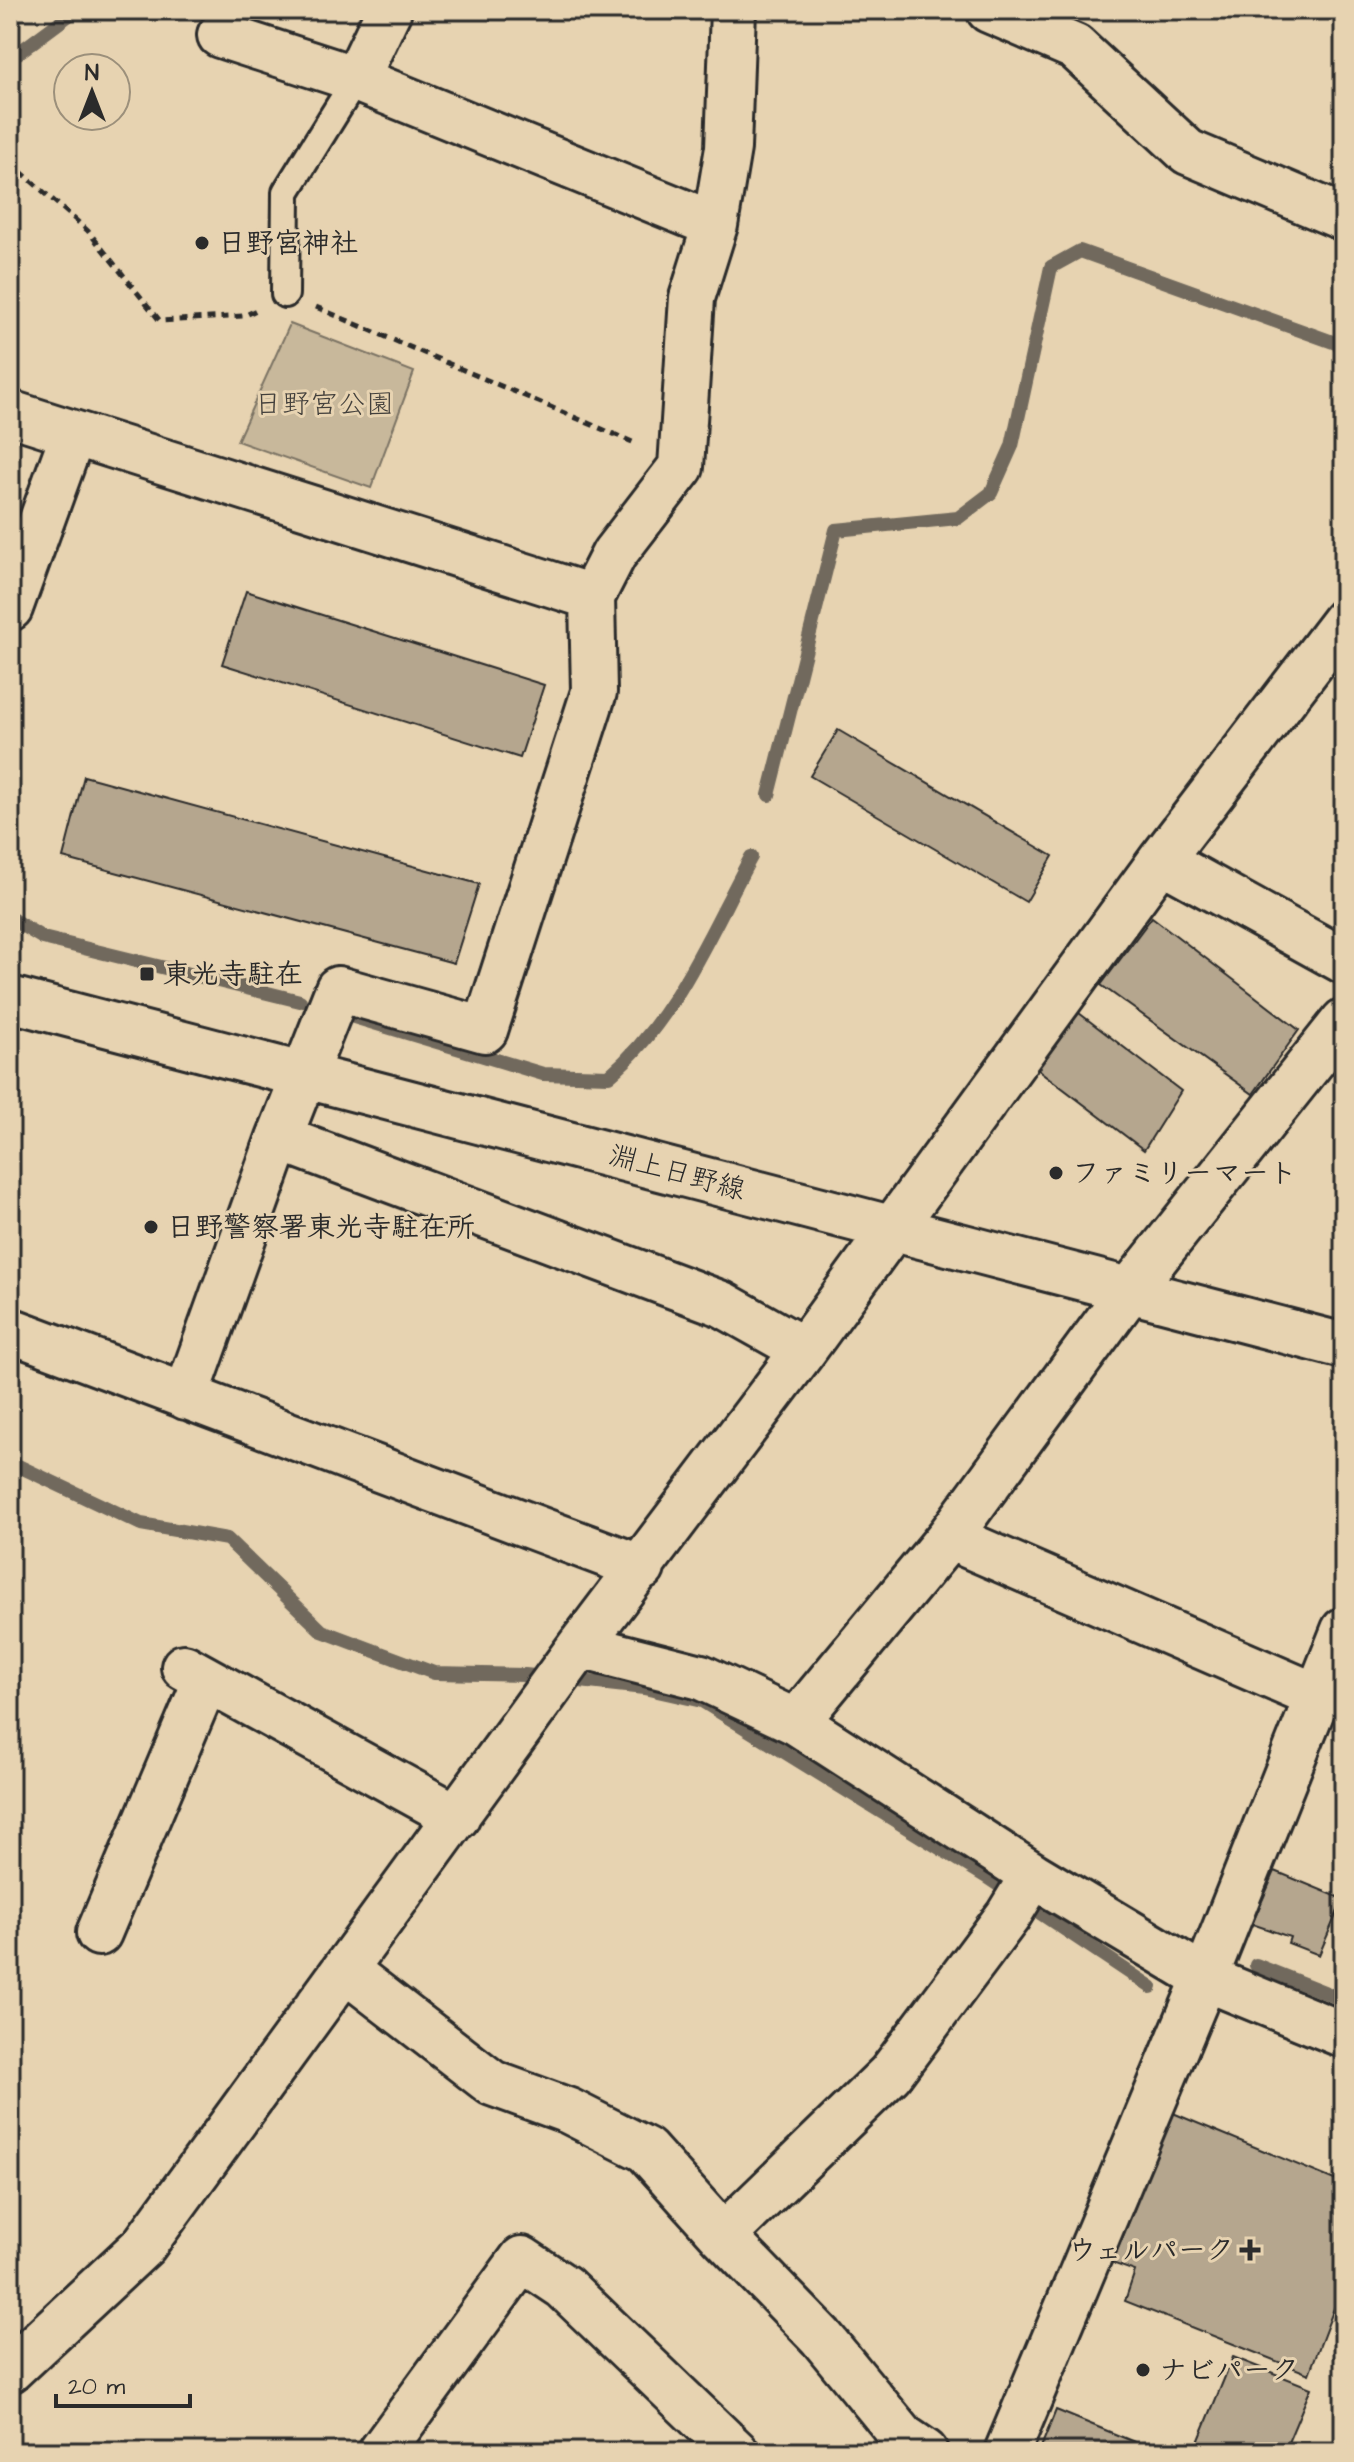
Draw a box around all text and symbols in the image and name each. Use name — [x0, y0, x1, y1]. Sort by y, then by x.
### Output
north arrow — [52, 52, 132, 132]
text: N — [85, 58, 99, 89]
place label: 日野宮神社 — [218, 224, 358, 263]
marker: 日野宮神社 — [193, 234, 211, 252]
park label: 日野宮公園 — [254, 385, 394, 424]
place label: 東光寺駐在 — [163, 955, 303, 994]
marker: 東光寺駐在 — [138, 965, 156, 983]
street label: 淵上日野線 — [604, 1136, 750, 1210]
place label: ファミリーマート — [1072, 1154, 1297, 1193]
marker: ファミリーマート — [1047, 1164, 1065, 1182]
place label: 日野警察署東光寺駐在所 — [167, 1208, 475, 1247]
marker: 日野警察署東光寺駐在所 — [142, 1218, 160, 1236]
place label: ウェルパーク — [1068, 2231, 1234, 2270]
marker: ウェルパーク — [1241, 2241, 1259, 2259]
place label: ナビパーク — [1159, 2351, 1299, 2390]
scale bar — [56, 2358, 190, 2408]
marker: ナビパーク — [1134, 2361, 1152, 2379]
text: 20 m — [68, 2370, 125, 2404]

